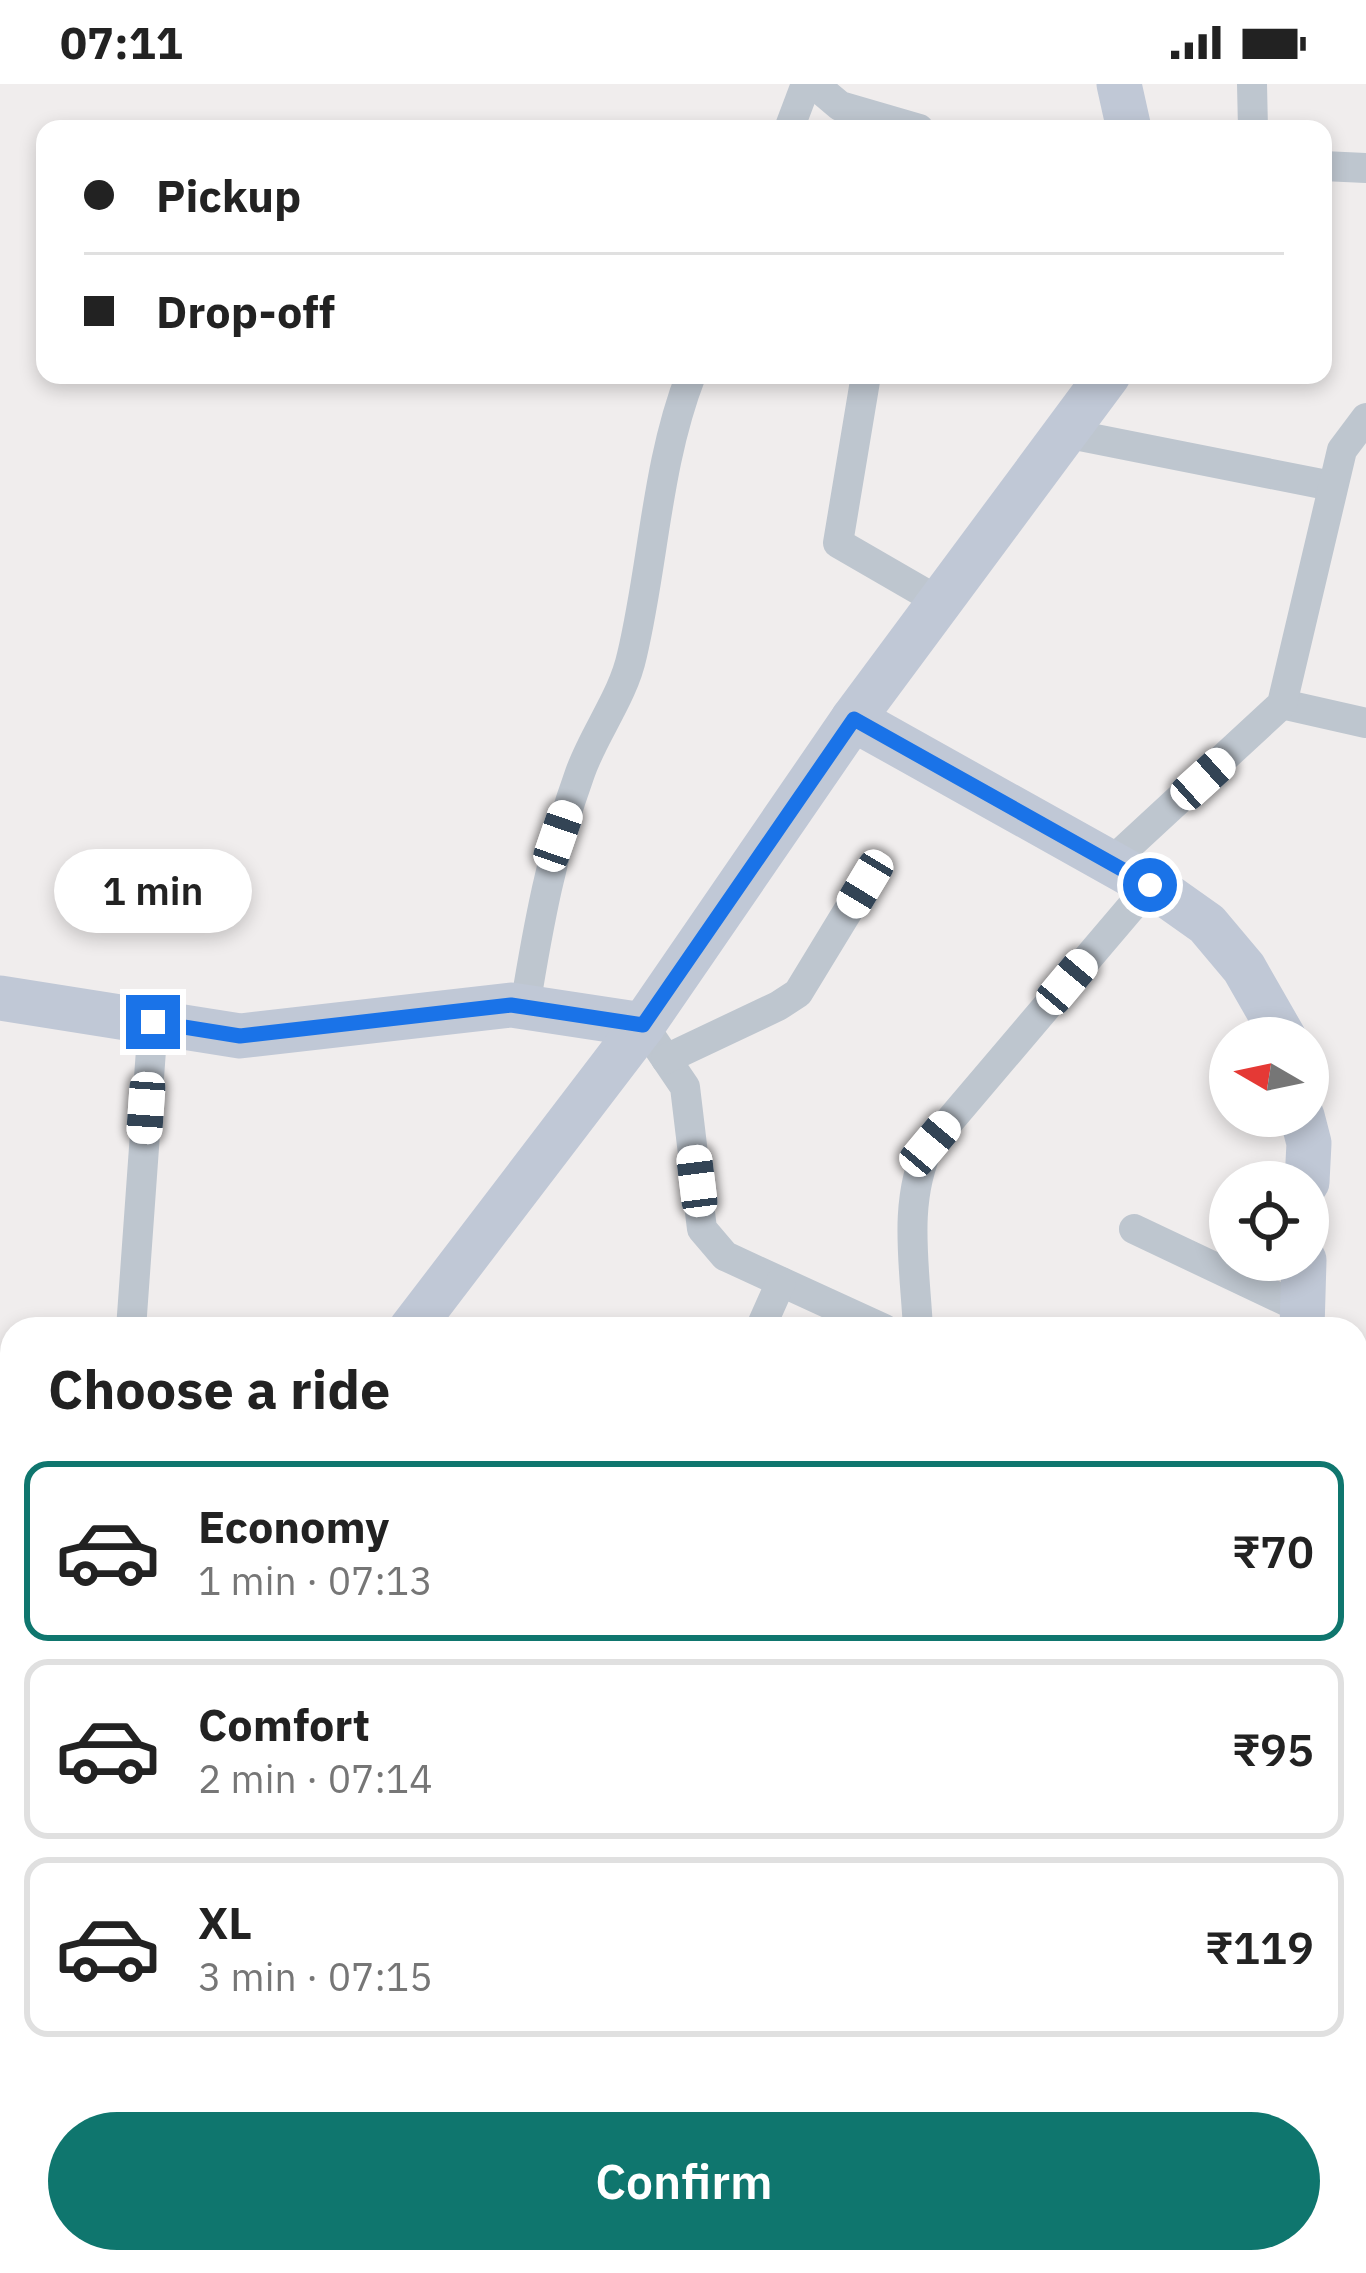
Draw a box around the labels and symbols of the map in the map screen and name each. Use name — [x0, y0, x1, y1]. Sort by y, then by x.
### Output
car — [1164, 742, 1242, 816]
car — [529, 796, 587, 876]
car — [831, 844, 899, 924]
callout: 1 min — [54, 848, 252, 932]
route start — [1123, 858, 1177, 912]
car — [1030, 943, 1104, 1021]
route end — [126, 995, 180, 1049]
north arrow — [1209, 1017, 1329, 1137]
car — [126, 1071, 166, 1145]
car — [893, 1105, 967, 1183]
car — [675, 1143, 719, 1219]

